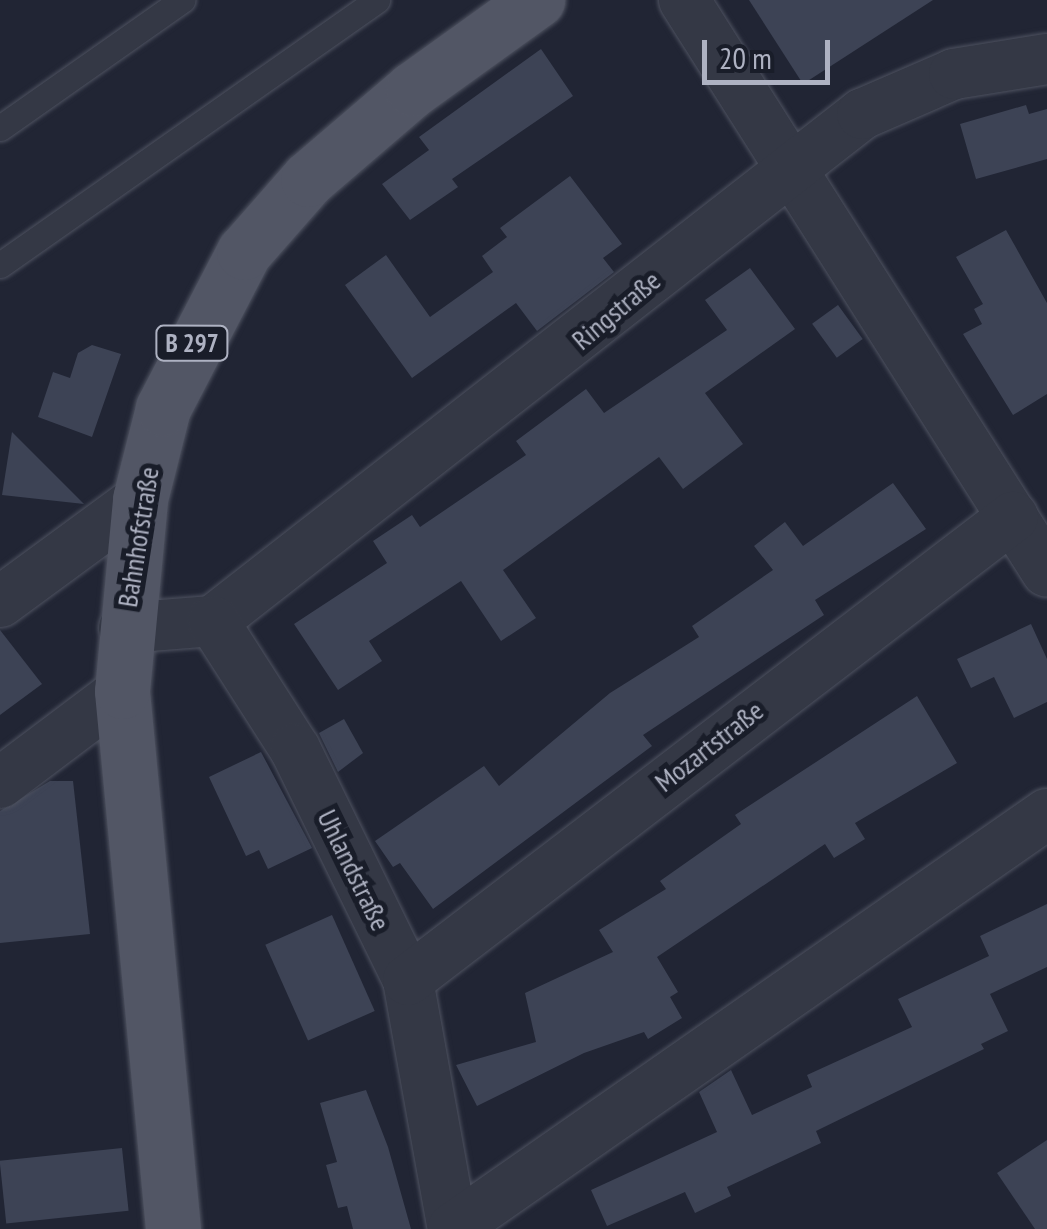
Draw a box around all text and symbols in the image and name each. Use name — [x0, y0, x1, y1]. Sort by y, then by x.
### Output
scale bar — [707, 20, 834, 82]
text: 20 m — [719, 38, 772, 77]
street label: Ringstraße — [565, 263, 667, 357]
road number: B 297 — [154, 323, 230, 363]
street label: Bahnhofstraße — [110, 464, 166, 610]
street label: Mozartstraße — [648, 693, 770, 799]
street label: Uhlandstraße — [310, 804, 398, 936]

